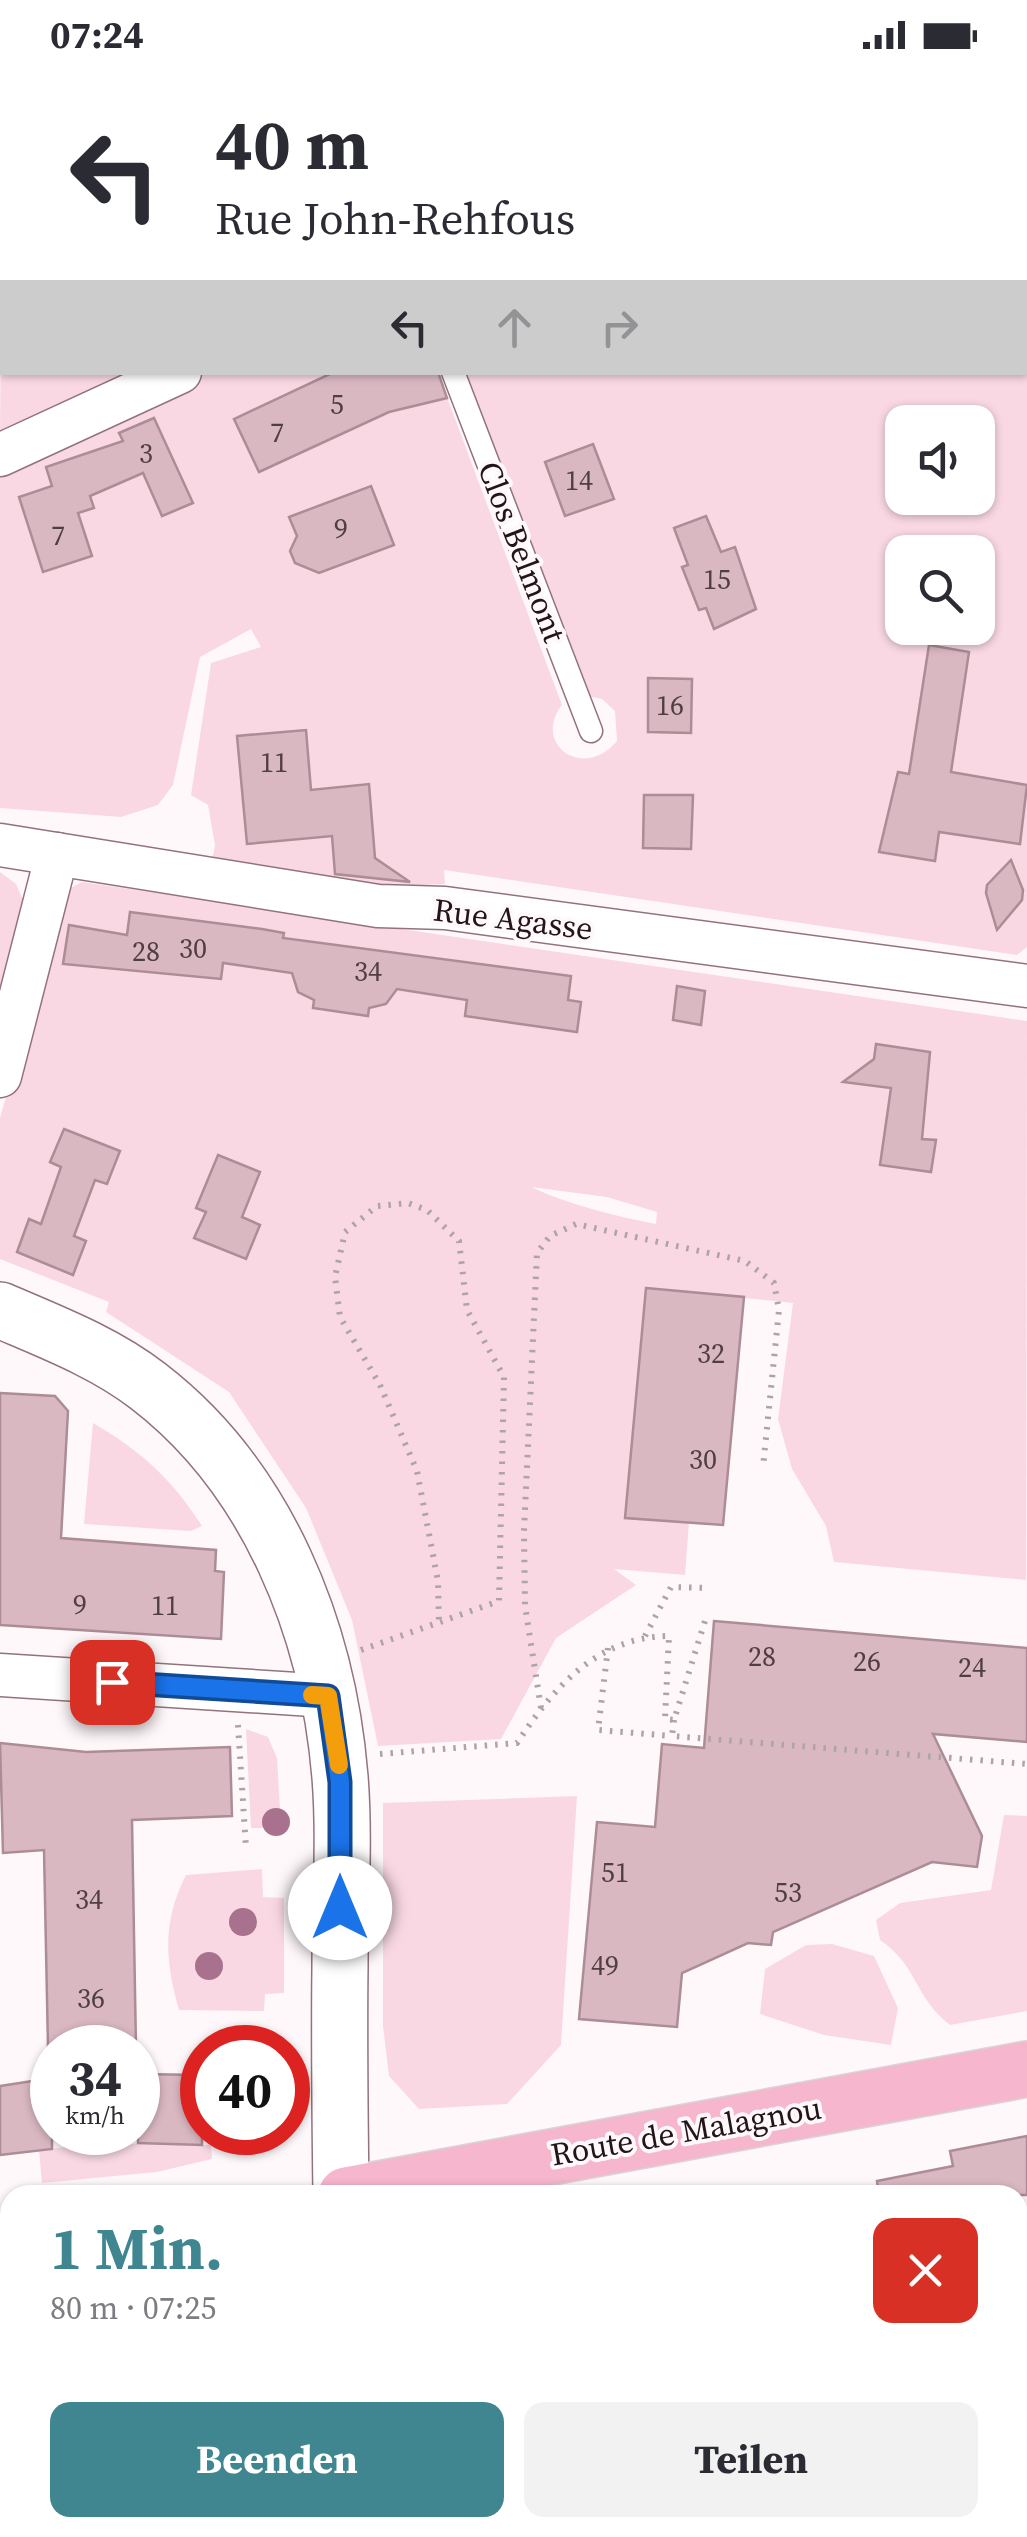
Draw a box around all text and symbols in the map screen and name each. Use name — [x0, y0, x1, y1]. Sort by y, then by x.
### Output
text: 07:24 — [50, 9, 144, 61]
text: 40 m — [215, 96, 369, 192]
icon: left — [50, 110, 180, 240]
text: Rue John-Rehfous — [215, 187, 575, 249]
icon: left — [382, 300, 437, 355]
icon: ahead — [487, 300, 542, 355]
icon: right — [592, 300, 647, 355]
house number: 5 — [330, 385, 344, 423]
map controls — [885, 405, 995, 645]
button: sound — [885, 405, 995, 515]
house number: 7 — [270, 413, 284, 451]
house number: 3 — [139, 434, 153, 472]
street label: Clos Belmont — [467, 455, 577, 649]
house number: 14 — [565, 461, 593, 499]
house number: 9 — [334, 509, 348, 547]
house number: 7 — [51, 516, 65, 554]
button: search — [885, 535, 995, 645]
house number: 15 — [703, 560, 731, 598]
house number: 16 — [656, 686, 684, 724]
house number: 11 — [260, 743, 288, 781]
street label: Rue Agasse — [431, 887, 595, 951]
house number: 30 — [179, 929, 207, 967]
house number: 28 — [132, 932, 160, 970]
house number: 34 — [354, 952, 382, 990]
house number: 32 — [697, 1334, 725, 1372]
house number: 30 — [689, 1440, 717, 1478]
house number: 9 — [73, 1585, 87, 1623]
house number: 11 — [151, 1586, 179, 1624]
house number: 28 — [748, 1637, 776, 1675]
pin — [70, 1640, 155, 1725]
house number: 26 — [853, 1642, 881, 1680]
house number: 24 — [958, 1648, 986, 1686]
icon: arrive — [85, 1655, 140, 1710]
house number: 51 — [601, 1853, 629, 1891]
position arrow — [288, 1856, 392, 1960]
house number: 53 — [774, 1873, 802, 1911]
house number: 34 — [75, 1880, 103, 1918]
house number: 49 — [591, 1946, 619, 1984]
house number: 36 — [77, 1979, 105, 2017]
speed limit sign: 40 — [180, 2025, 310, 2155]
text: 34 — [68, 2043, 122, 2112]
street label: Route de Malagnou — [547, 2086, 825, 2176]
text: km/h — [65, 2098, 125, 2132]
text: 1 Min. — [50, 2207, 223, 2289]
button: close — [873, 2218, 978, 2323]
text: 80 m · 07:25 — [50, 2286, 216, 2330]
button: Beenden — [50, 2402, 504, 2517]
button: Teilen — [524, 2402, 978, 2517]

